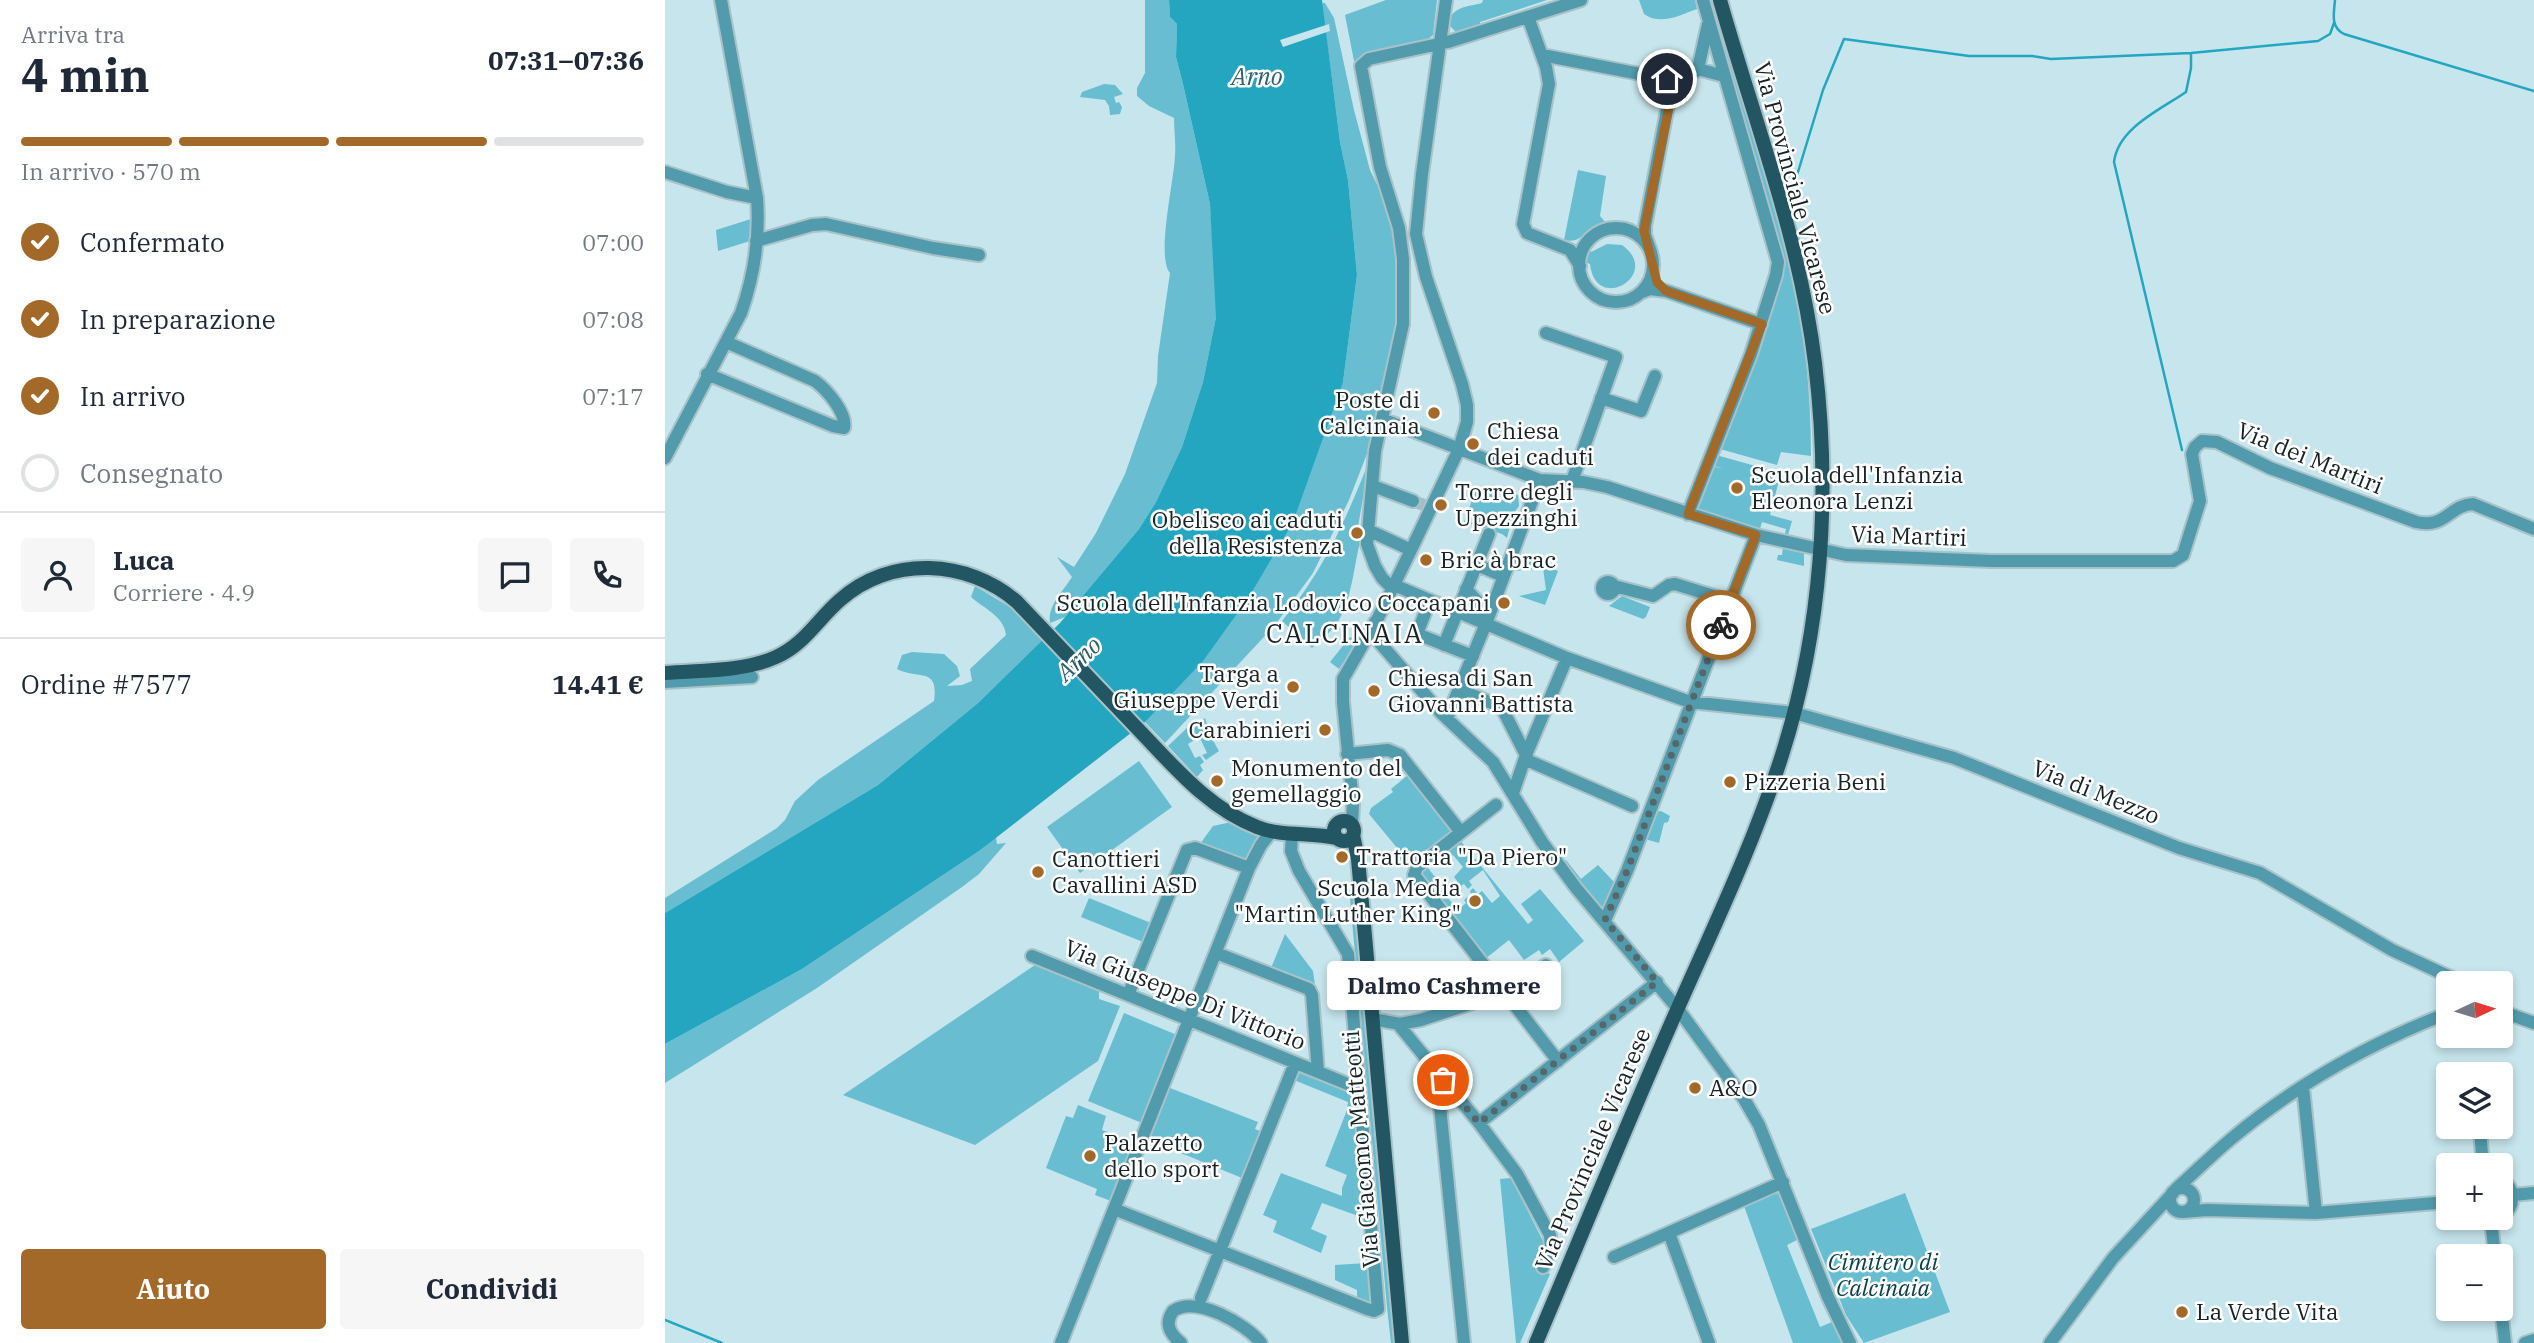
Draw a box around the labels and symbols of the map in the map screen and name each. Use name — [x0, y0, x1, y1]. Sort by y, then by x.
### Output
pin — [1637, 49, 1697, 109]
street label: Via Provinciale Vicarese — [1748, 58, 1844, 317]
water label: Arno — [1229, 60, 1283, 92]
place label: Poste di Calcinaia — [1320, 384, 1420, 440]
marker: Poste di Calcinaia — [1426, 405, 1442, 421]
street label: Via dei Martiri — [2233, 414, 2388, 500]
place label: Chiesa dei caduti — [1487, 415, 1594, 471]
marker: Chiesa dei caduti — [1465, 436, 1481, 452]
place label: Scuola dell'Infanzia Eleonora Lenzi — [1751, 459, 1963, 515]
place label: Torre degli Upezzinghi — [1455, 476, 1578, 532]
marker: Scuola dell'Infanzia Eleonora Lenzi — [1729, 480, 1745, 496]
marker: Torre degli Upezzinghi — [1433, 497, 1449, 513]
place label: Obelisco ai caduti della Resistenza — [1152, 504, 1343, 560]
street label: Via Martiri — [1851, 518, 1967, 552]
marker: Obelisco ai caduti della Resistenza — [1349, 525, 1365, 541]
place label: Bric à brac — [1440, 544, 1556, 574]
marker: Bric à brac — [1418, 552, 1434, 568]
place label: Scuola dell'Infanzia Lodovico Coccapani — [1057, 587, 1490, 617]
courier — [1686, 590, 1756, 660]
marker: Scuola dell'Infanzia Lodovico Coccapani — [1496, 595, 1512, 611]
district label: CALCINAIA — [1266, 616, 1424, 650]
water label: Arno — [1047, 629, 1108, 689]
place label: Targa a Giuseppe Verdi — [1114, 658, 1279, 714]
place label: Chiesa di San Giovanni Battista — [1388, 662, 1574, 718]
marker: Targa a Giuseppe Verdi — [1285, 679, 1301, 695]
marker: Chiesa di San Giovanni Battista — [1366, 683, 1382, 699]
place label: Carabinieri — [1189, 714, 1311, 744]
marker: Carabinieri — [1317, 722, 1333, 738]
place label: Monumento del gemellaggio — [1231, 752, 1402, 808]
street label: Via di Mezzo — [2028, 752, 2165, 830]
place label: Pizzeria Beni — [1744, 766, 1886, 796]
marker: Monumento del gemellaggio — [1209, 773, 1225, 789]
marker: Pizzeria Beni — [1722, 774, 1738, 790]
place label: Trattoria "Da Piero" — [1356, 841, 1567, 871]
place label: Canottieri Cavallini ASD — [1052, 843, 1197, 899]
marker: Trattoria "Da Piero" — [1334, 849, 1350, 865]
marker: Canottieri Cavallini ASD — [1030, 864, 1046, 880]
place label: Scuola Media "Martin Luther King" — [1234, 872, 1461, 928]
marker: Scuola Media "Martin Luther King" — [1467, 893, 1483, 909]
street label: Via Giuseppe Di Vittorio — [1060, 932, 1311, 1056]
callout: Dalmo Cashmere — [1326, 961, 1560, 1010]
north arrow — [2436, 971, 2513, 1048]
street label: Via Provinciale Vicarese — [1527, 1023, 1657, 1274]
street label: Via Giacomo Matteotti — [1335, 1029, 1385, 1269]
pin — [1413, 1050, 1473, 1110]
place label: A&O — [1709, 1072, 1758, 1102]
marker: A&O — [1687, 1080, 1703, 1096]
place label: Palazetto dello sport — [1104, 1127, 1219, 1183]
marker: Palazetto dello sport — [1082, 1148, 1098, 1164]
park label: Cimitero di Calcinaia — [1828, 1246, 1938, 1302]
place label: La Verde Vita — [2196, 1296, 2338, 1326]
marker: La Verde Vita — [2174, 1304, 2190, 1320]

